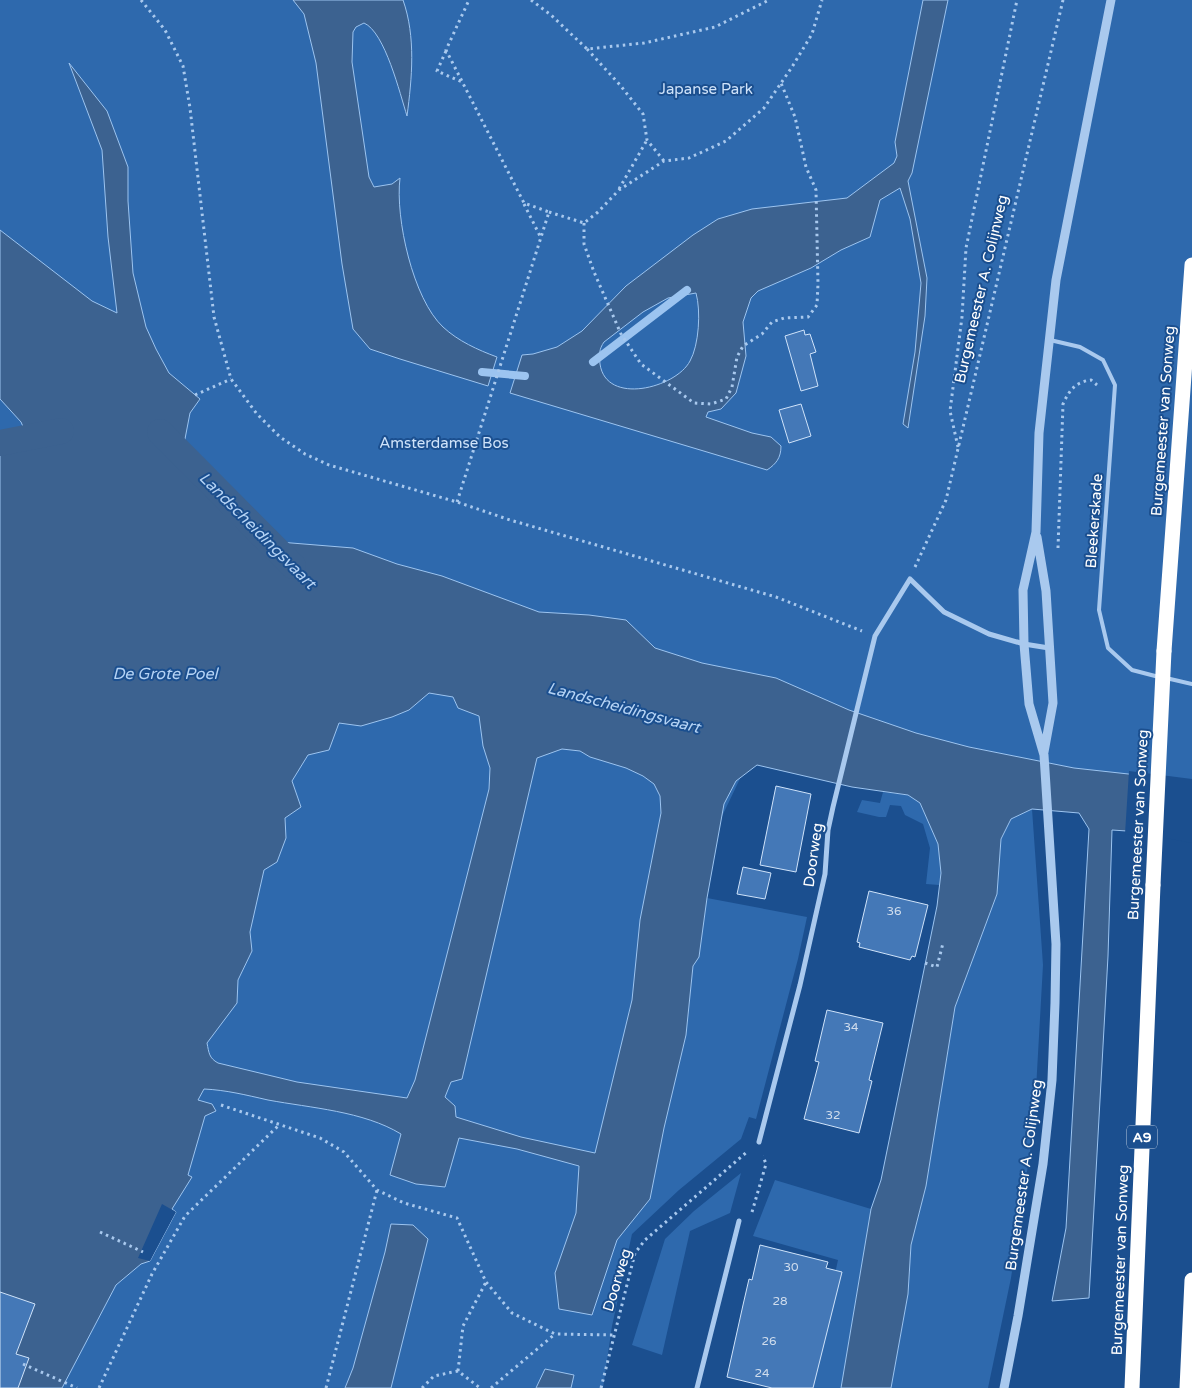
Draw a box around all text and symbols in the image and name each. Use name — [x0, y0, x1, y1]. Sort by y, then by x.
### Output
park label: Japanse Park — [659, 80, 753, 98]
street label: Burgemeester A. Colijnweg — [951, 193, 1011, 385]
street label: Burgemeester van Sonweg — [1147, 325, 1179, 517]
park label: Amsterdamse Bos — [379, 434, 509, 452]
water label: Landscheidingsvaart — [195, 468, 321, 595]
street label: Bleekerskade — [1082, 473, 1106, 569]
water label: De Grote Poel — [112, 664, 220, 684]
water label: Landscheidingsvaart — [545, 678, 704, 738]
street label: Burgemeester van Sonweg — [1124, 729, 1152, 921]
street label: Doorweg — [800, 822, 826, 888]
house number: 36 — [886, 904, 902, 918]
house number: 34 — [843, 1020, 859, 1034]
street label: Burgemeester A. Colijnweg — [1002, 1078, 1046, 1272]
house number: 32 — [825, 1108, 841, 1122]
road number: A9 — [1127, 1126, 1157, 1148]
street label: Burgemeester van Sonweg — [1108, 1164, 1132, 1356]
street label: Doorweg — [599, 1246, 635, 1314]
house number: 30 — [783, 1260, 799, 1274]
house number: 28 — [772, 1294, 788, 1308]
house number: 26 — [761, 1334, 777, 1348]
house number: 24 — [754, 1366, 770, 1380]

